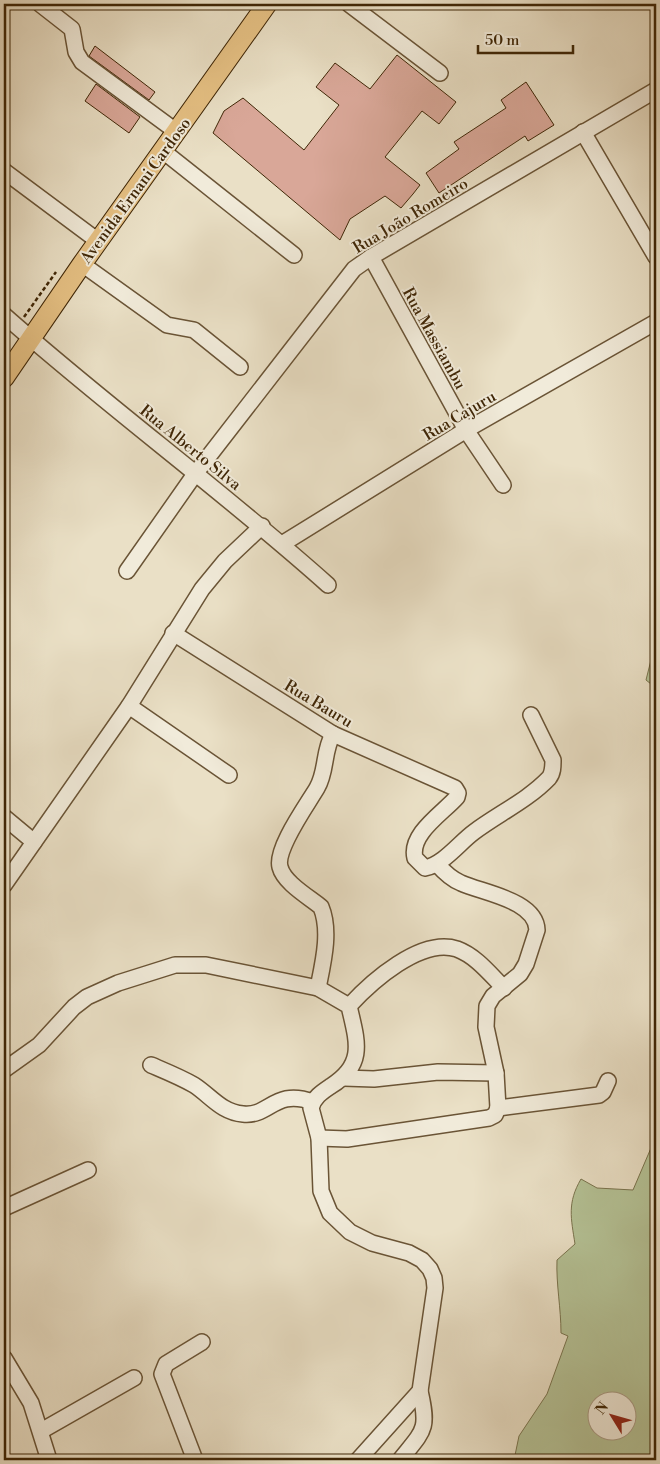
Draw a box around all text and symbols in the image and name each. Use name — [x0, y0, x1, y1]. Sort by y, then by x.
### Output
scale bar — [478, 22, 572, 54]
text: 50 m — [485, 31, 519, 50]
street label: Avenida Ernani Cardoso — [76, 114, 195, 268]
street label: Rua João Romeiro — [349, 174, 472, 258]
street label: Rua Massiambu — [398, 284, 470, 393]
street label: Rua Cajuru — [419, 386, 500, 445]
street label: Rua Alberto Silva — [136, 401, 246, 495]
street label: Rua Bauru — [281, 676, 356, 732]
north arrow — [588, 1392, 638, 1442]
text: N — [592, 1399, 613, 1419]

